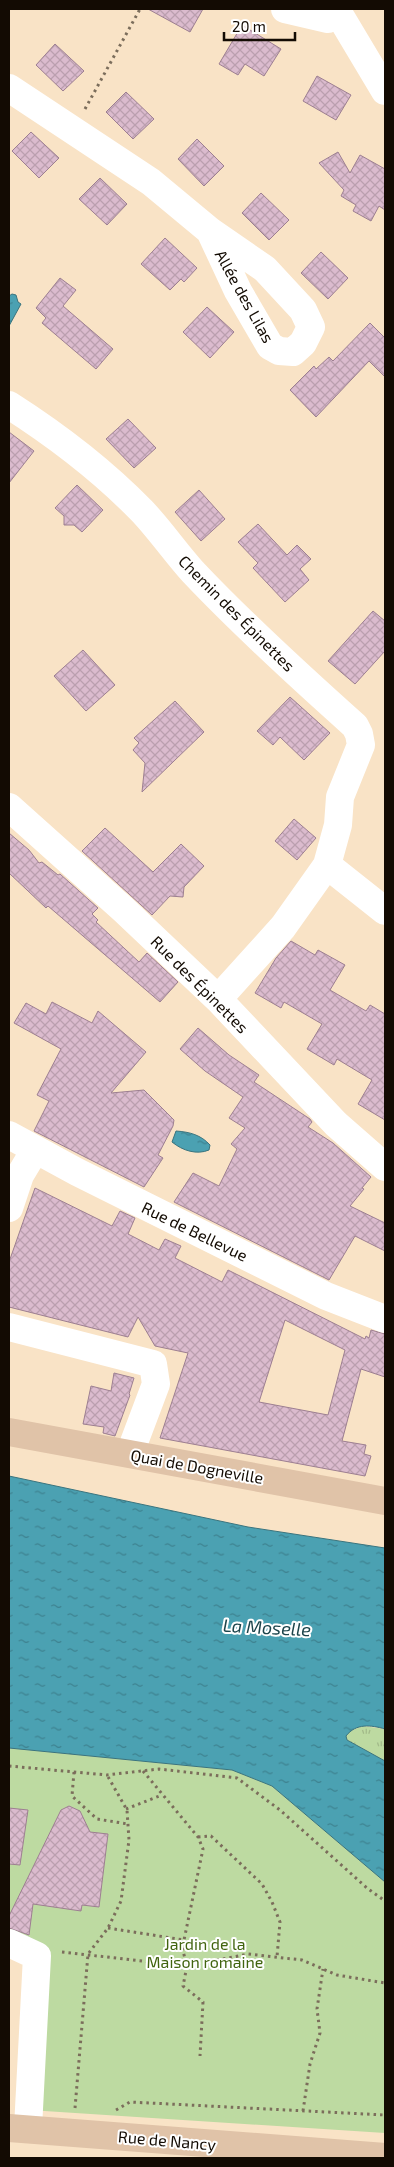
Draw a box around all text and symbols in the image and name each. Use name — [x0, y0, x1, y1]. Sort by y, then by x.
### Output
scale bar — [224, 10, 295, 42]
text: 20 m — [232, 17, 266, 35]
street label: Allée des Lilas — [212, 246, 278, 346]
street label: Chemin des Épinettes — [175, 551, 299, 675]
street label: Rue des Épinettes — [147, 931, 253, 1037]
street label: Rue de Bellevue — [139, 1197, 251, 1265]
street label: Quai de Dogneville — [129, 1445, 265, 1488]
water label: La Moselle — [222, 1614, 312, 1640]
park label: Jardin de la Maison romaine — [147, 1934, 263, 1971]
street label: Rue de Nancy — [117, 2126, 217, 2154]

